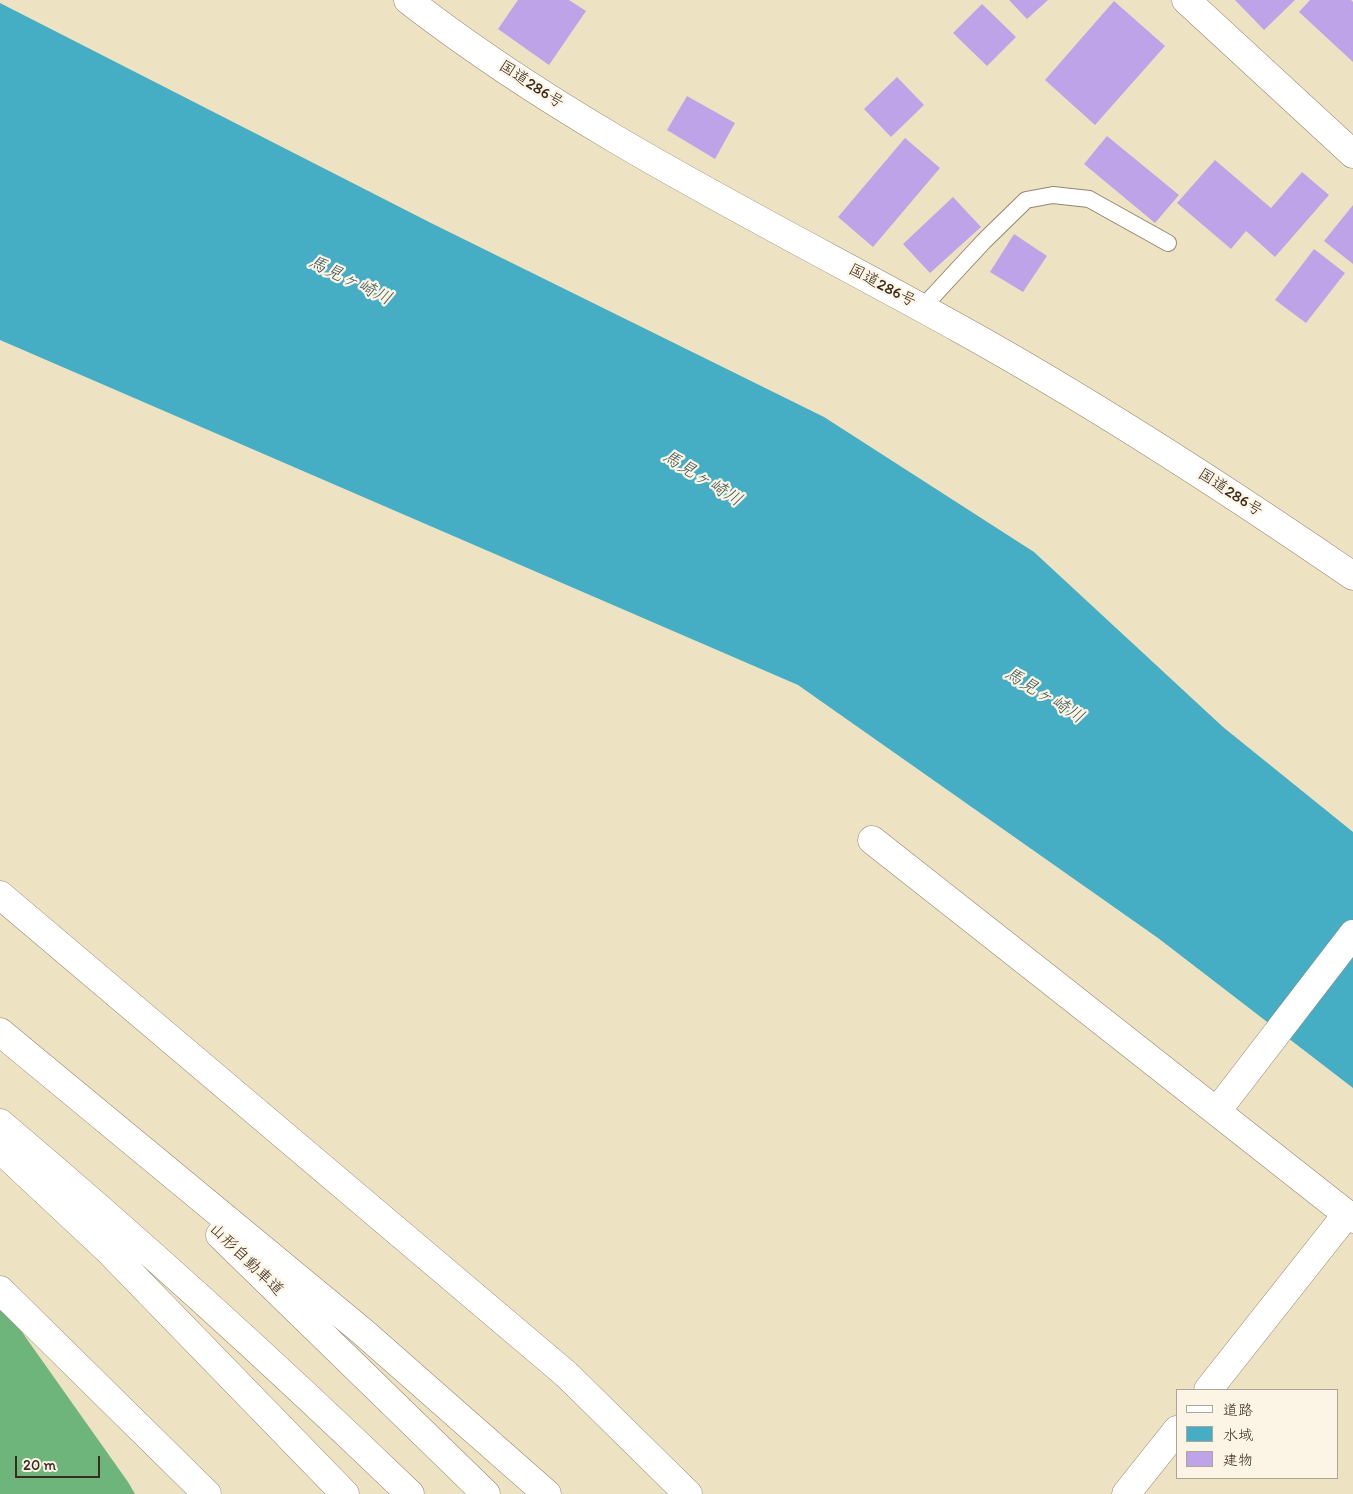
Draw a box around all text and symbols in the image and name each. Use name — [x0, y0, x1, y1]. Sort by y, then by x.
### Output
street label: 国道286号 — [495, 57, 567, 113]
water label: 馬見ヶ崎川 — [305, 252, 395, 310]
street label: 国道286号 — [845, 260, 919, 312]
water label: 馬見ヶ崎川 — [658, 446, 746, 512]
street label: 国道286号 — [1194, 465, 1266, 521]
water label: 馬見ヶ崎川 — [1000, 663, 1088, 729]
street label: 山形自動車道 — [205, 1220, 287, 1300]
legend — [1176, 1389, 1338, 1479]
text: 道路 — [1223, 1401, 1253, 1419]
text: 水域 — [1223, 1426, 1253, 1444]
scale bar — [18, 1446, 102, 1478]
text: 建物 — [1223, 1451, 1253, 1469]
text: 20 m — [23, 1456, 56, 1474]

